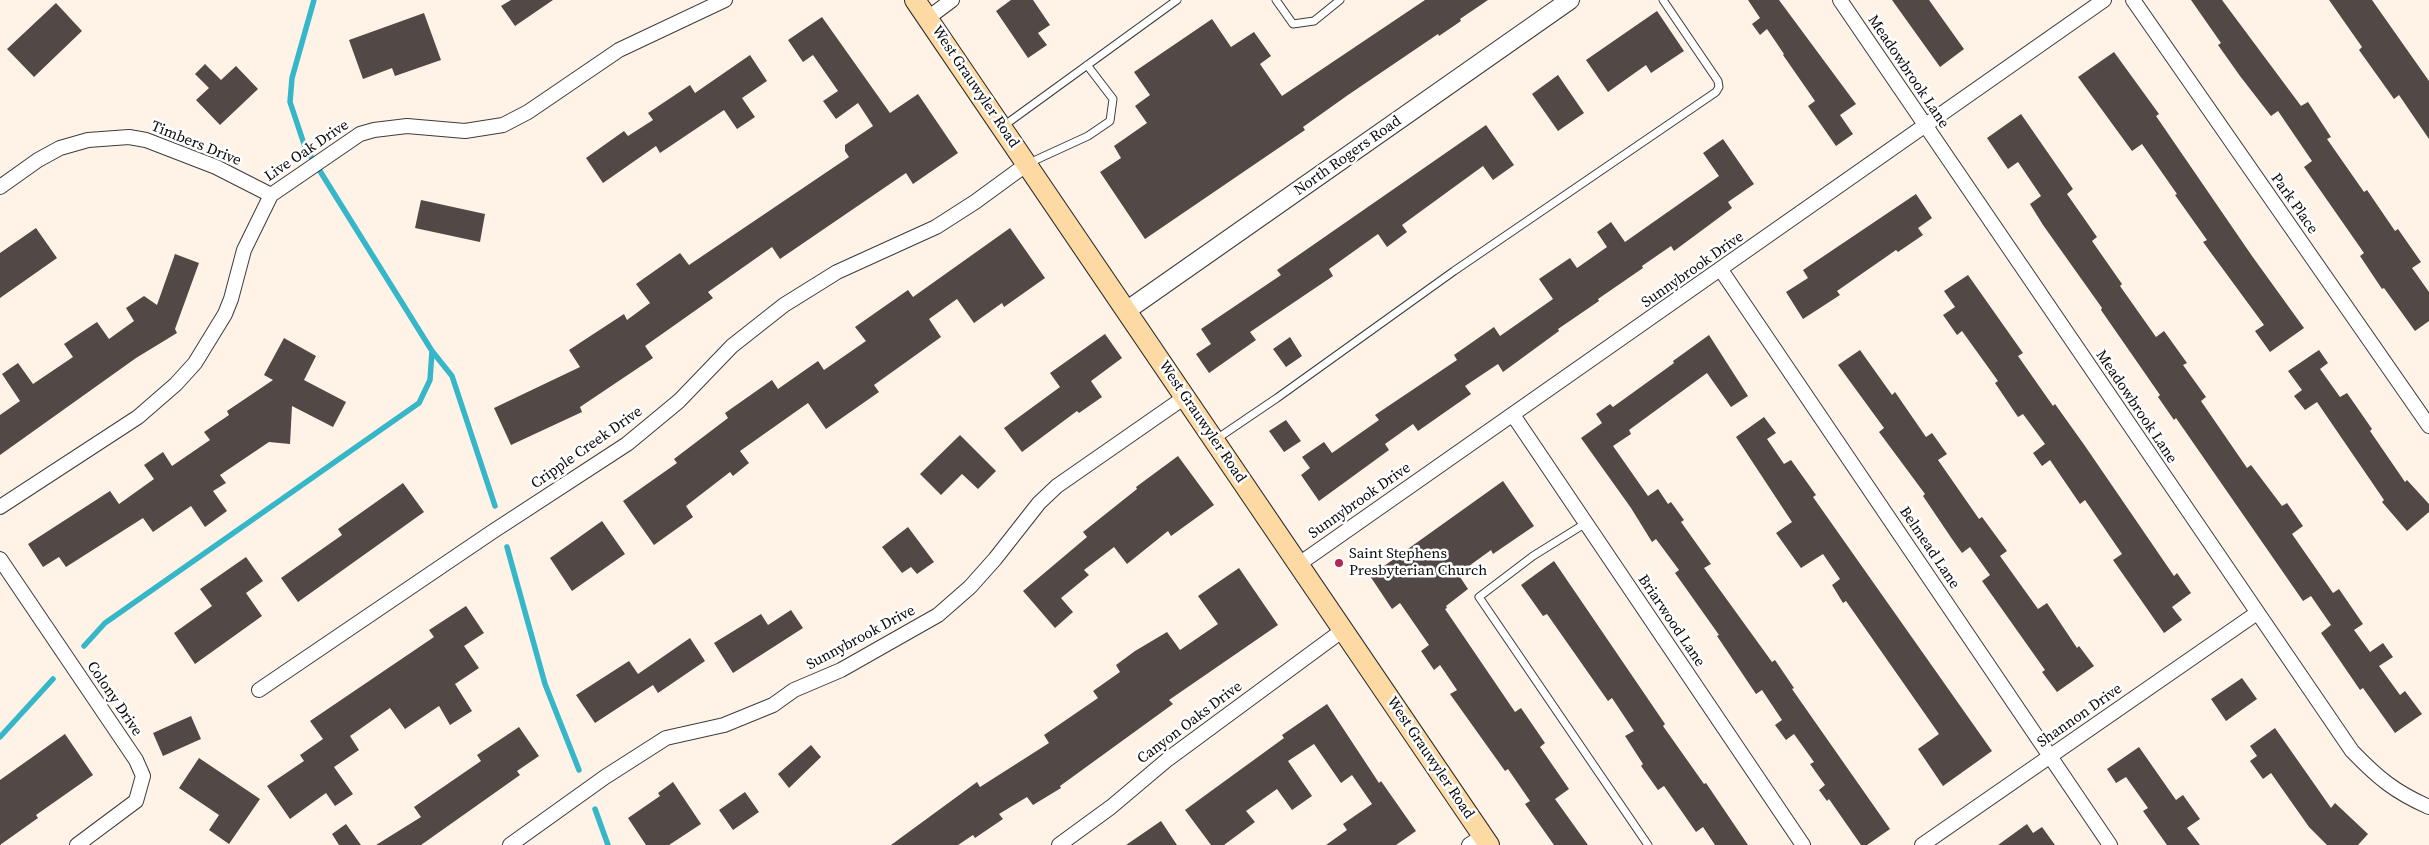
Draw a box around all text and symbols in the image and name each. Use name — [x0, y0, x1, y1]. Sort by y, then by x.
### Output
street label: Meadowbrook Lane — [1864, 12, 1952, 132]
street label: West Grauwyler Road — [927, 23, 1023, 151]
street label: North Rogers Road — [1291, 112, 1405, 200]
street label: Live Oak Drive — [261, 116, 353, 186]
street label: Timbers Drive — [148, 118, 244, 170]
street label: Park Place — [2267, 170, 2321, 238]
street label: Sunnybrook Drive — [1639, 228, 1747, 312]
street label: Meadowbrook Lane — [2092, 347, 2180, 467]
street label: West Grauwyler Road — [1154, 358, 1250, 486]
street label: Cripple Creek Drive — [528, 403, 646, 493]
street label: Sunnybrook Drive — [1306, 459, 1414, 543]
street label: Belmead Lane — [1895, 503, 1963, 593]
place label: Saint Stephens Presbyterian Church — [1349, 545, 1487, 580]
marker: Saint Stephens Presbyterian Church — [1333, 557, 1345, 569]
street label: Briarwood Lane — [1634, 572, 1708, 670]
street label: Sunnybrook Drive — [804, 602, 918, 674]
street label: Colony Drive — [82, 658, 146, 740]
street label: Canyon Oaks Drive — [1134, 678, 1246, 768]
street label: Shannon Drive — [2034, 680, 2126, 752]
street label: West Grauwyler Road — [1382, 694, 1478, 822]

